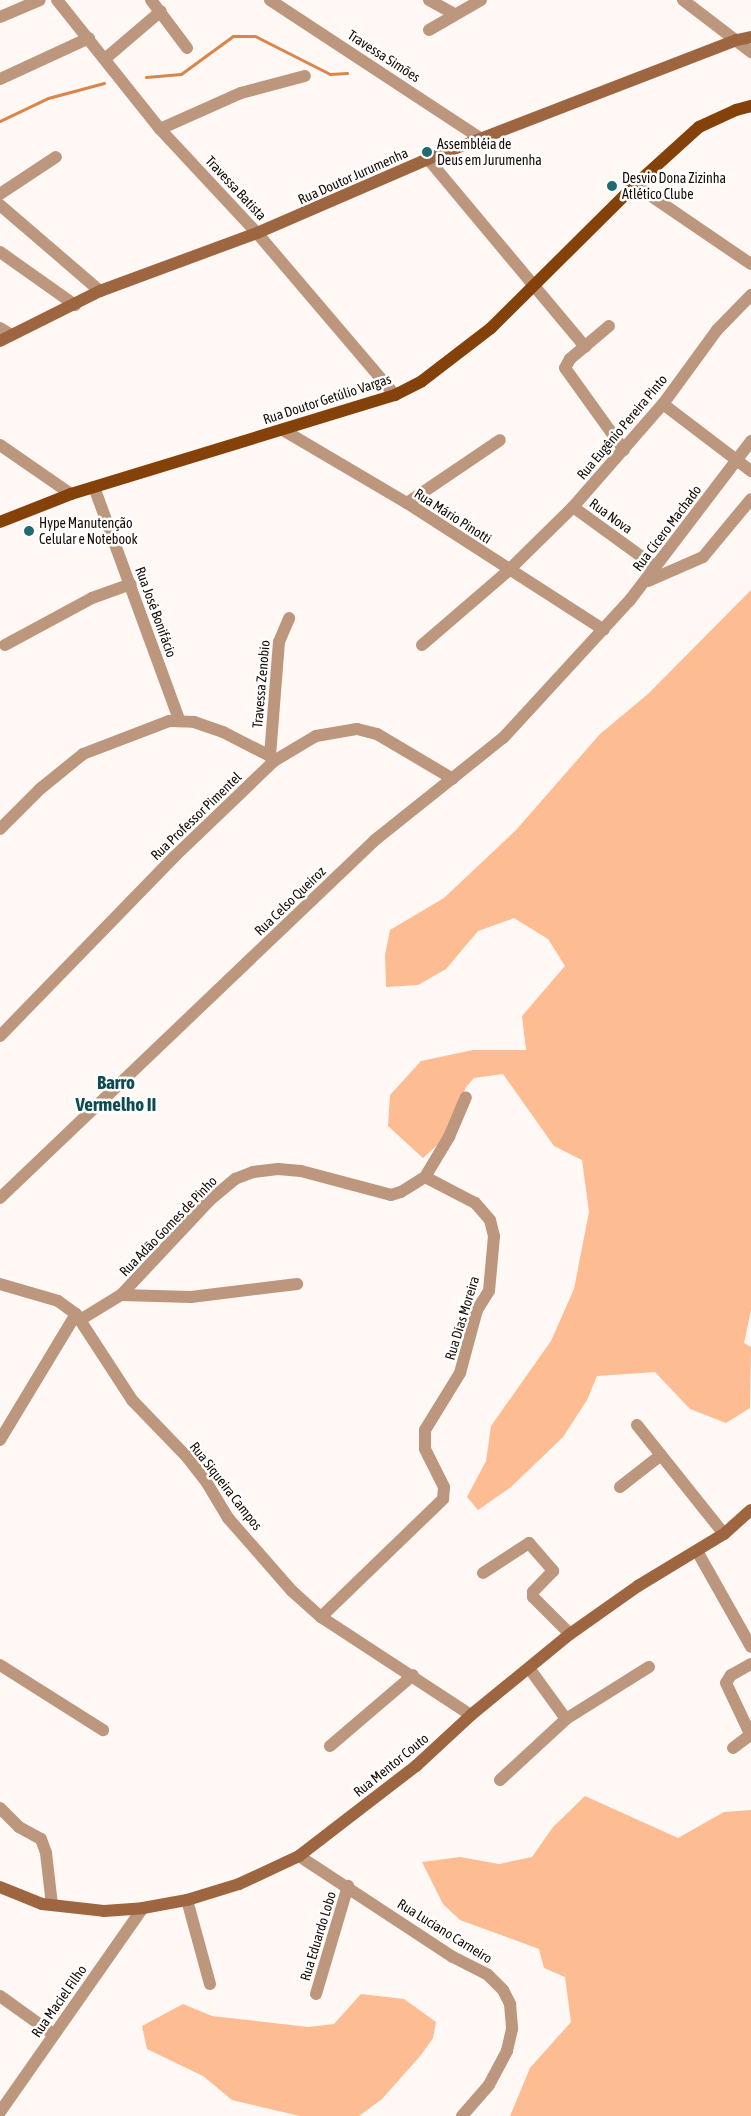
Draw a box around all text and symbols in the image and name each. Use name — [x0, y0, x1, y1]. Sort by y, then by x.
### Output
street label: Travessa Simões — [345, 26, 423, 86]
place label: Assembléia de Deus em Jurumenha — [437, 136, 542, 168]
street label: Rua Doutor Jurumenha — [295, 144, 411, 208]
marker: Assembléia de Deus em Jurumenha — [421, 146, 433, 158]
street label: Travessa Batista — [202, 152, 270, 224]
place label: Desvio Dona Zizinha Atlético Clube — [622, 170, 726, 202]
marker: Desvio Dona Zizinha Atlético Clube — [606, 180, 618, 192]
street label: Rua Doutor Getúlio Vargas — [261, 370, 393, 428]
street label: Rua Eugênio Pereira Pinto — [573, 371, 671, 483]
street label: Rua Cícero Machado — [629, 482, 705, 574]
street label: Rua Mário Pinotti — [411, 485, 495, 547]
street label: Rua Nova — [586, 495, 636, 537]
place label: Hype Manutenção Celular e Notebook — [39, 515, 138, 548]
marker: Hype Manutenção Celular e Notebook — [23, 525, 35, 537]
street label: Rua José Bonifácio — [132, 564, 180, 660]
street label: Travessa Zenobio — [249, 639, 273, 729]
street label: Rua Professor Pimentel — [147, 768, 245, 864]
street label: Rua Celso Queiroz — [251, 863, 329, 939]
district label: Barro Vermelho II — [76, 1072, 156, 1116]
street label: Rua Adão Gomes de Pinho — [116, 1172, 220, 1280]
street label: Rua Dias Moreira — [441, 1274, 483, 1362]
street label: Rua Siqueira Campos — [186, 1438, 266, 1534]
street label: Rua Mentor Couto — [350, 1730, 432, 1800]
street label: Rua Eduardo Lobo — [296, 1889, 340, 1983]
street label: Rua Luciano Carneiro — [395, 1895, 495, 1967]
street label: Rua Maciel Filho — [28, 1962, 90, 2040]

